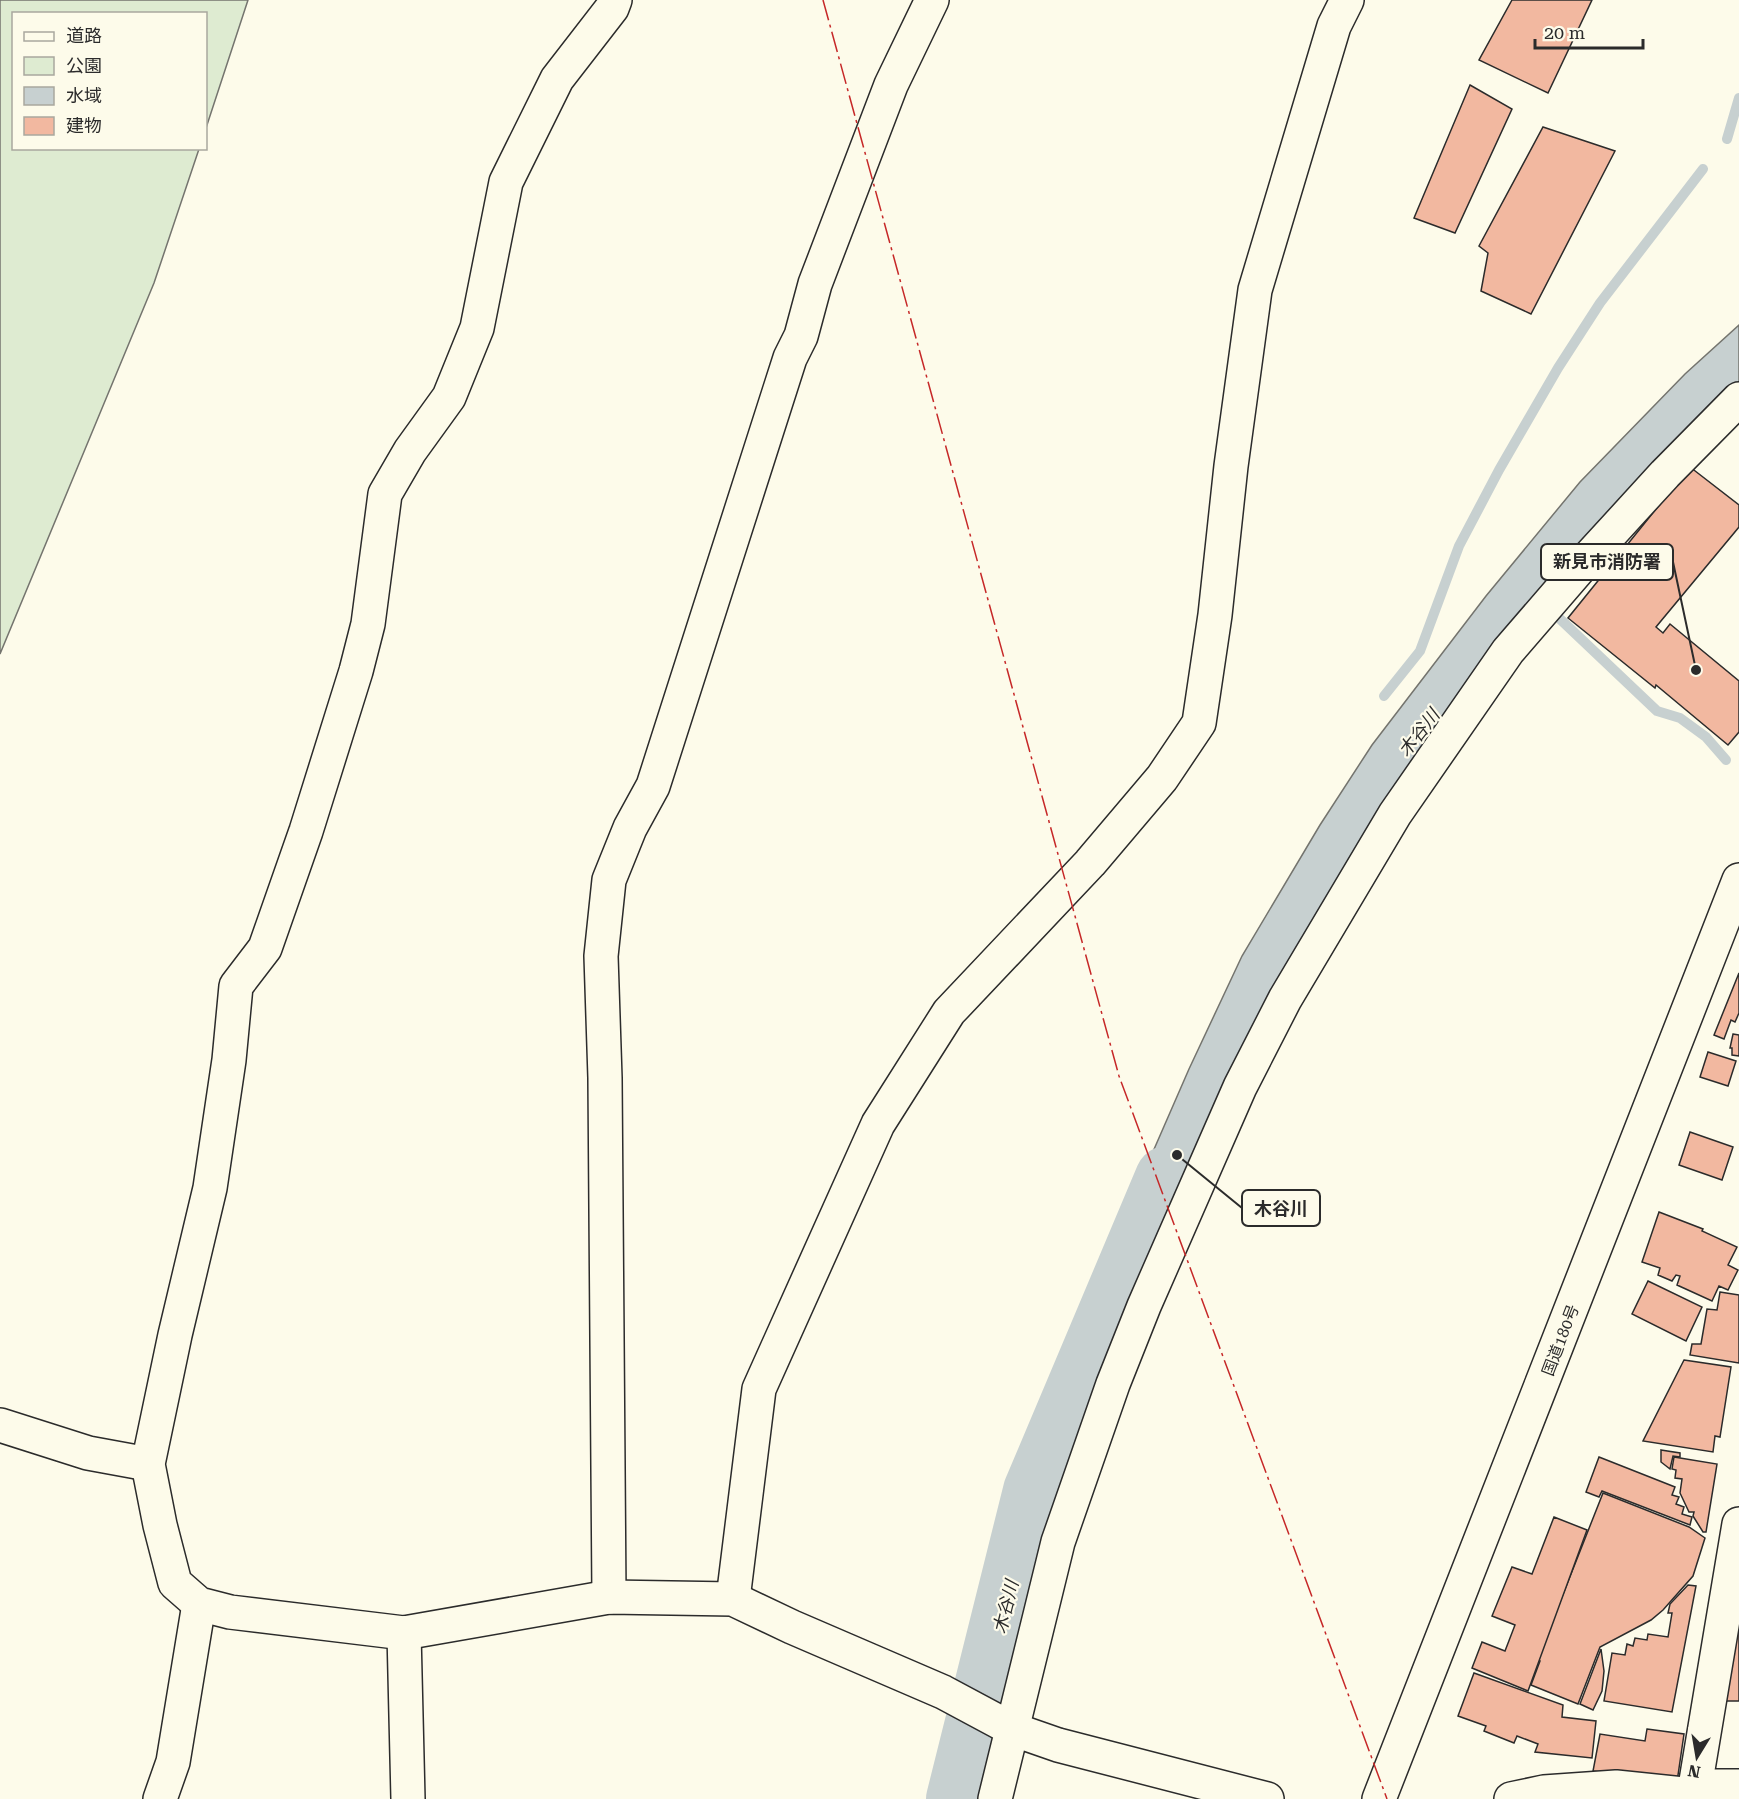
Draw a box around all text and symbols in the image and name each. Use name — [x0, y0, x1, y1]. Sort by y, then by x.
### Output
legend — [12, 12, 207, 150]
scale bar — [1535, 12, 1643, 50]
text: 20 m — [1544, 22, 1585, 43]
text: 道路 — [66, 25, 102, 46]
text: 公園 — [66, 55, 102, 76]
text: 水域 — [66, 85, 102, 106]
text: 建物 — [66, 115, 102, 136]
callout: 新見市消防署 — [1541, 544, 1673, 580]
text: 新見市消防署 — [1553, 551, 1661, 572]
water label: 木谷川 — [1394, 703, 1445, 760]
callout: 木谷川 — [1242, 1190, 1320, 1226]
text: 木谷川 — [1254, 1198, 1308, 1219]
street label: 国道180号 — [1538, 1302, 1583, 1379]
water label: 木谷川 — [989, 1576, 1023, 1636]
north arrow — [1667, 1727, 1727, 1787]
text: N — [1686, 1761, 1702, 1782]

